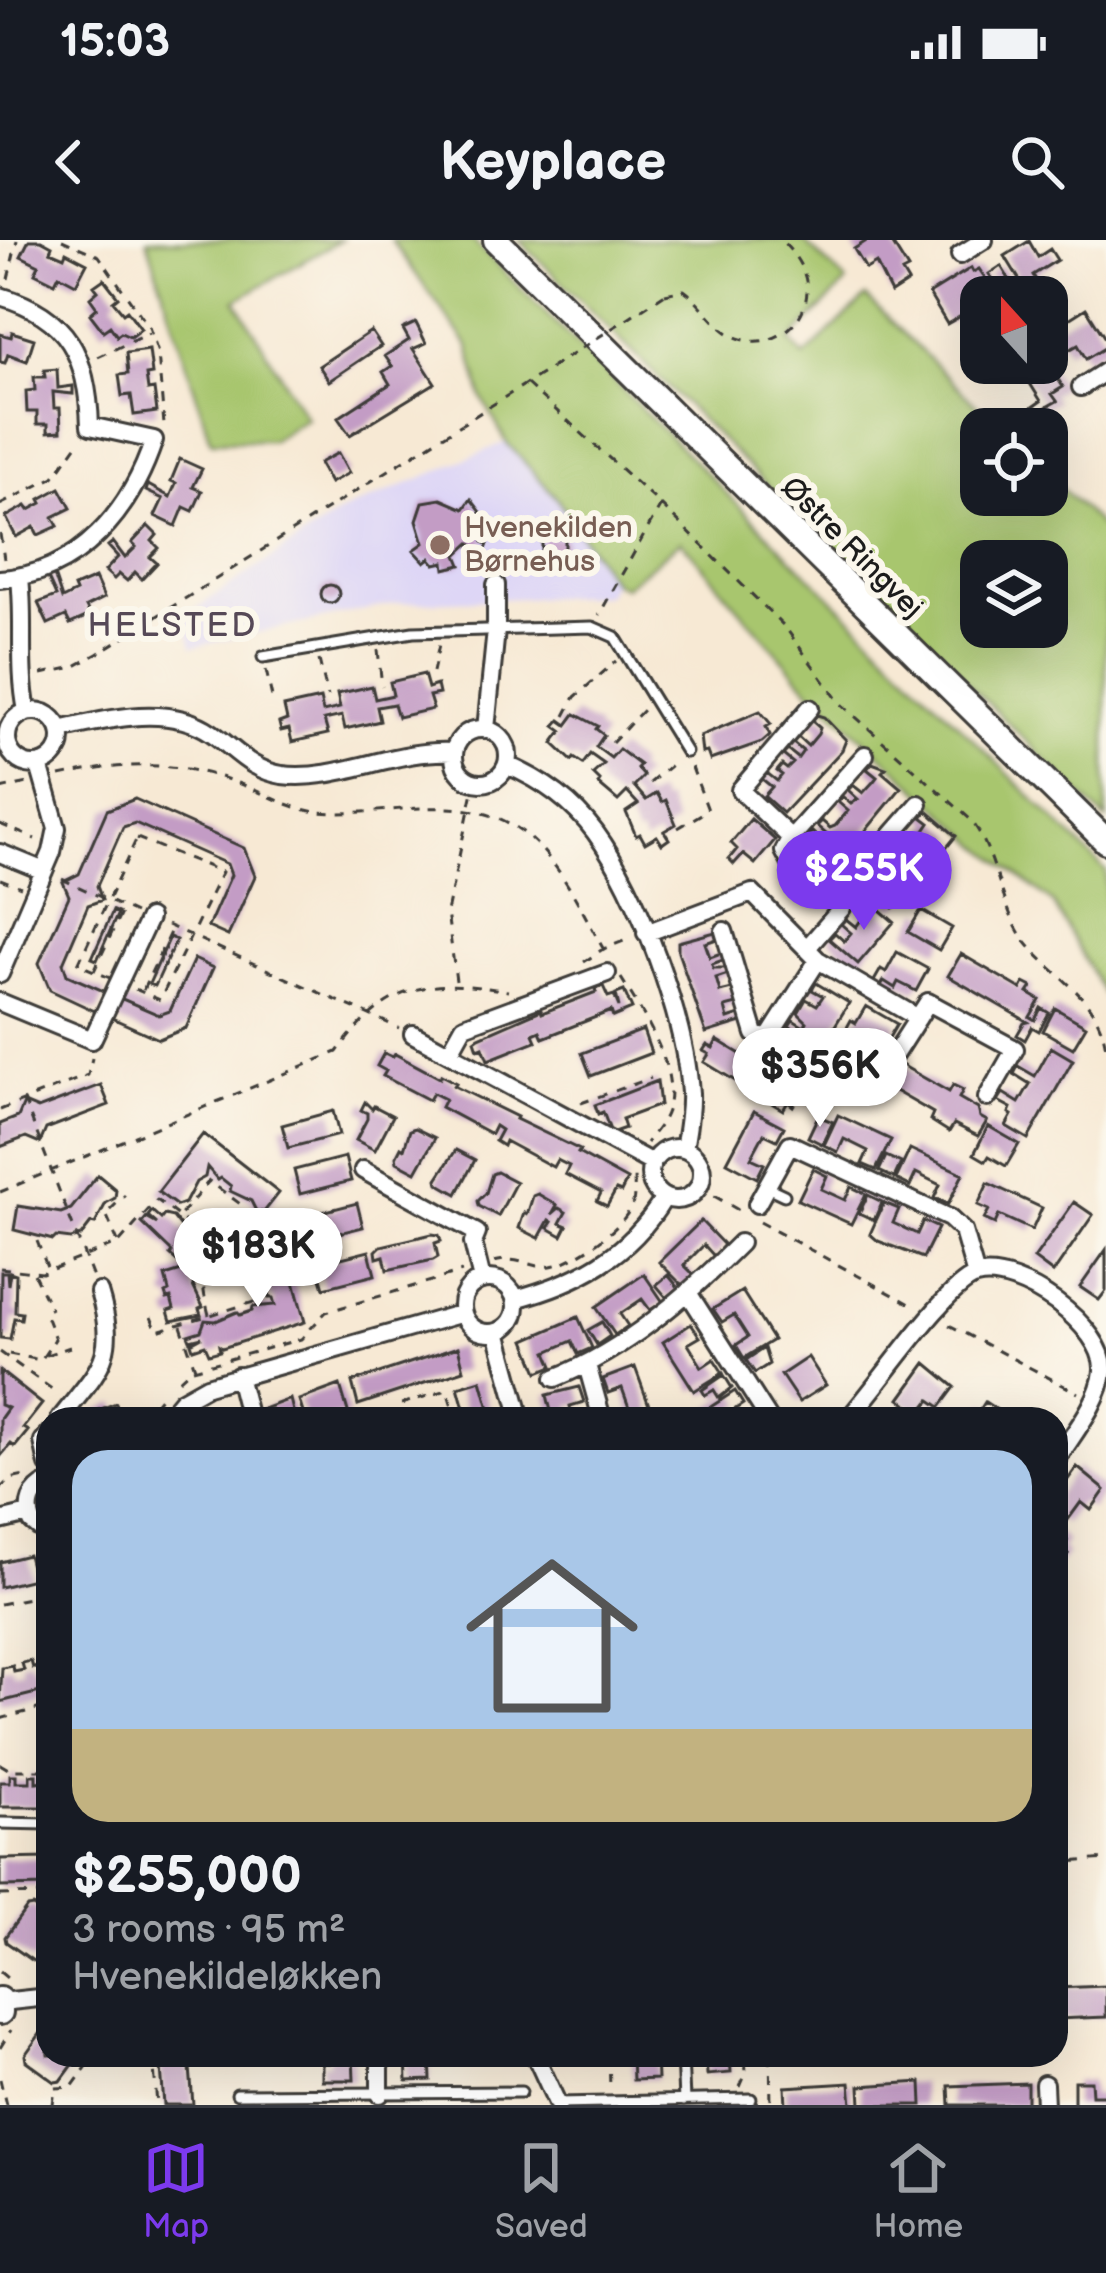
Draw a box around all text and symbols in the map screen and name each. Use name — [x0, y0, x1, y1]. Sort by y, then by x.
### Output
text: 15:03 — [60, 15, 170, 70]
icon: back — [36, 129, 102, 195]
icon: search — [1004, 129, 1070, 195]
text: Keyplace — [440, 130, 666, 195]
north arrow — [960, 276, 1068, 384]
map controls — [960, 276, 1068, 648]
button: locate — [960, 408, 1068, 516]
street label: Østre Ringvej — [774, 470, 930, 626]
place label: Hvenekilden Børnehus — [464, 510, 633, 580]
marker: Hvenekilden Børnehus — [427, 532, 453, 558]
button: layers — [960, 540, 1068, 648]
district label: HELSTED — [88, 606, 258, 646]
pin: $255K — [780, 831, 948, 933]
text: $255K — [804, 846, 924, 893]
pin: $356K — [736, 1028, 904, 1130]
text: $356K — [759, 1043, 881, 1090]
pin: $183K — [174, 1208, 342, 1310]
text: $183K — [201, 1223, 315, 1270]
icon: home — [444, 1528, 660, 1744]
text: $255,000 — [72, 1846, 302, 1907]
text: 3 rooms · 95 m² — [72, 1907, 346, 1954]
text: Hvenekildeløkken — [72, 1954, 382, 2001]
tab: Map — [143, 2135, 209, 2247]
tab: Saved — [495, 2135, 588, 2247]
tab: Home — [873, 2135, 963, 2247]

